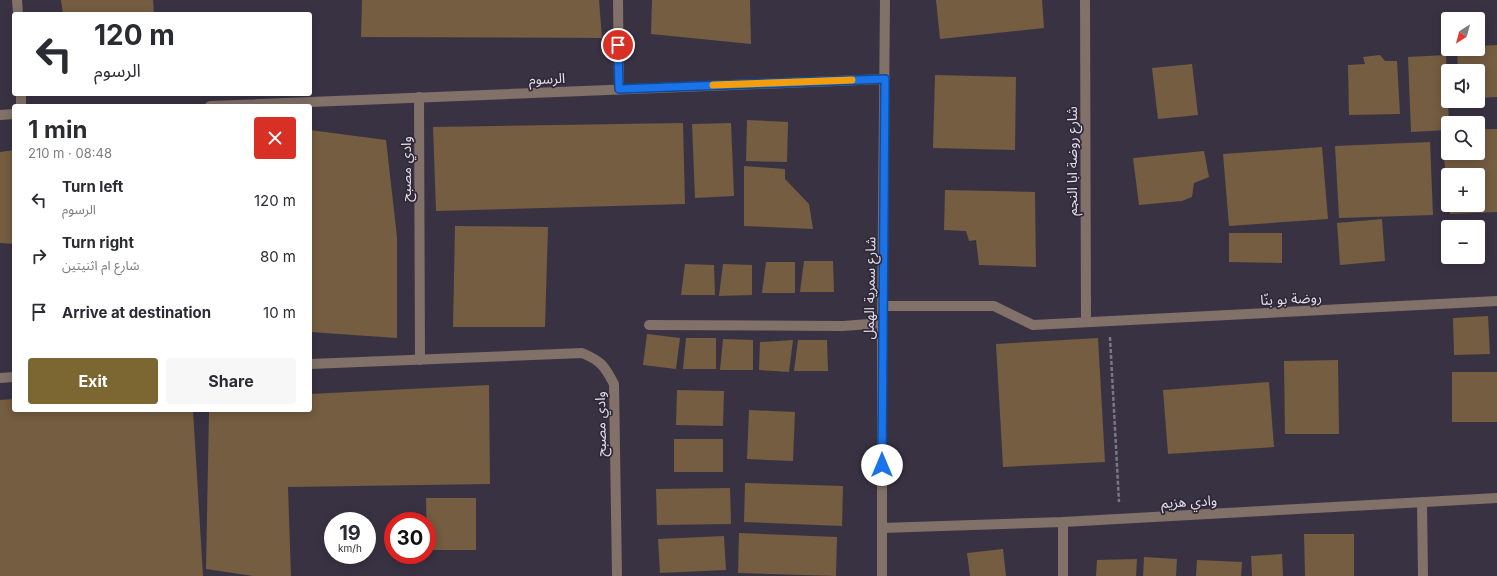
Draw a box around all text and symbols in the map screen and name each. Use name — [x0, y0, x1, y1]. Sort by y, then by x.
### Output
north arrow — [1441, 12, 1485, 56]
map controls — [1441, 12, 1485, 264]
text: 120 m — [94, 18, 175, 52]
icon: left — [28, 28, 80, 80]
pin — [601, 28, 635, 62]
icon: arrive — [607, 34, 629, 56]
text: الرسوم — [94, 60, 141, 81]
button: sound — [1441, 64, 1485, 108]
street label: الرسوم — [528, 69, 566, 90]
street label: شارع روضة ابا النجم — [1063, 106, 1083, 216]
text: 1 min — [28, 115, 87, 144]
button: search — [1441, 116, 1485, 160]
button: close — [254, 117, 296, 159]
street label: وادي مصبح — [397, 136, 417, 202]
text: 210 m · 08:48 — [28, 145, 112, 161]
button: + — [1441, 168, 1485, 212]
text: Turn left — [62, 177, 123, 196]
icon: left — [28, 189, 50, 211]
text: 120 m — [254, 191, 296, 210]
text: الرسوم — [62, 201, 96, 217]
button: − — [1441, 220, 1485, 264]
text: Turn right — [62, 233, 134, 252]
street label: شارع سمرية الهمل — [860, 236, 881, 340]
icon: right — [28, 245, 50, 267]
text: 80 m — [260, 247, 296, 266]
text: شارع ام اثنيتين — [62, 257, 140, 273]
street label: روضة بو بنّا — [1260, 288, 1322, 309]
icon: arrive — [28, 301, 50, 323]
text: Arrive at destination — [62, 303, 211, 322]
text: 10 m — [263, 303, 296, 322]
button: Exit — [28, 358, 158, 404]
button: Share — [166, 358, 296, 404]
street label: وادي مصبح — [591, 391, 612, 457]
position arrow — [861, 444, 903, 486]
street label: وادي هزيم — [1161, 491, 1218, 514]
speed limit sign: 30 — [384, 512, 436, 564]
text: 19 — [339, 521, 361, 545]
text: km/h — [338, 542, 362, 554]

